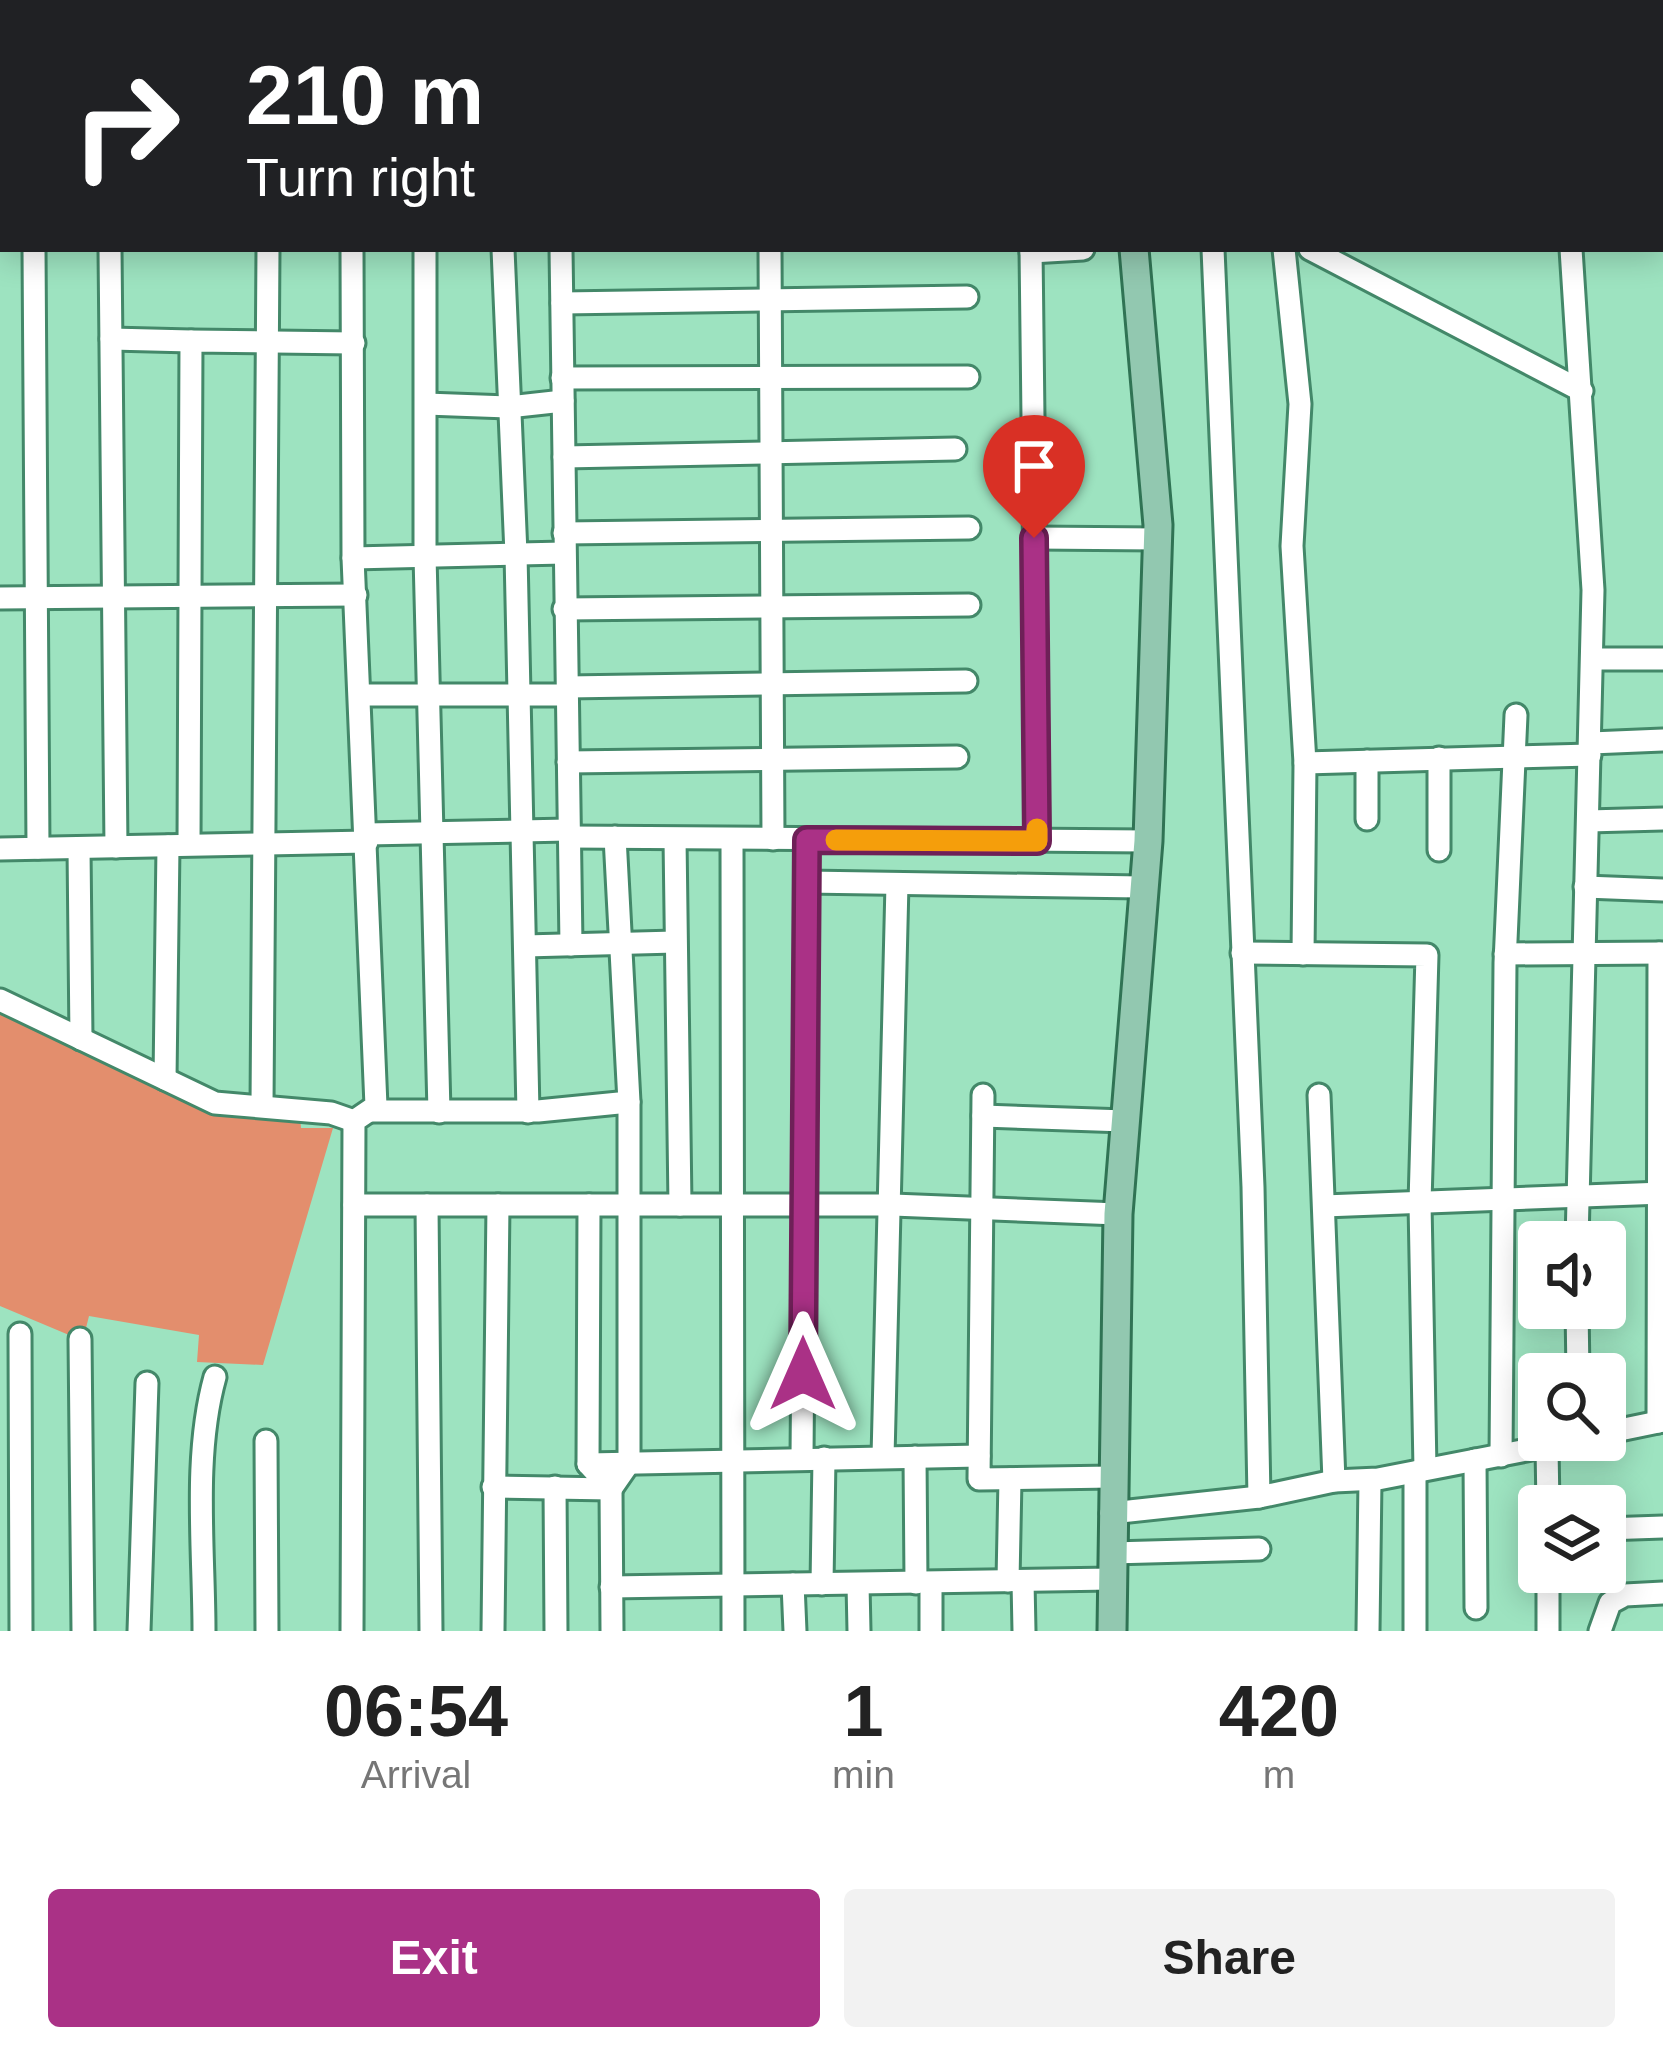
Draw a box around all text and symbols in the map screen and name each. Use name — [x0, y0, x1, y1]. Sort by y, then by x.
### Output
icon: right — [48, 48, 204, 204]
text: 210 m — [246, 48, 484, 142]
text: Turn right — [246, 147, 475, 207]
pin — [983, 415, 1085, 538]
icon: arrive — [1001, 433, 1067, 499]
map controls — [1518, 1221, 1626, 1593]
button: sound — [1518, 1221, 1626, 1329]
position arrow — [740, 1311, 866, 1437]
button: search — [1518, 1353, 1626, 1461]
button: layers — [1518, 1485, 1626, 1593]
text: 06:54 — [324, 1671, 508, 1751]
text: 1 — [843, 1671, 884, 1751]
text: 420 — [1219, 1671, 1339, 1751]
text: Arrival — [361, 1753, 471, 1796]
text: min — [832, 1753, 895, 1796]
text: m — [1263, 1753, 1295, 1796]
button: Exit — [48, 1889, 820, 2027]
button: Share — [844, 1889, 1615, 2027]

